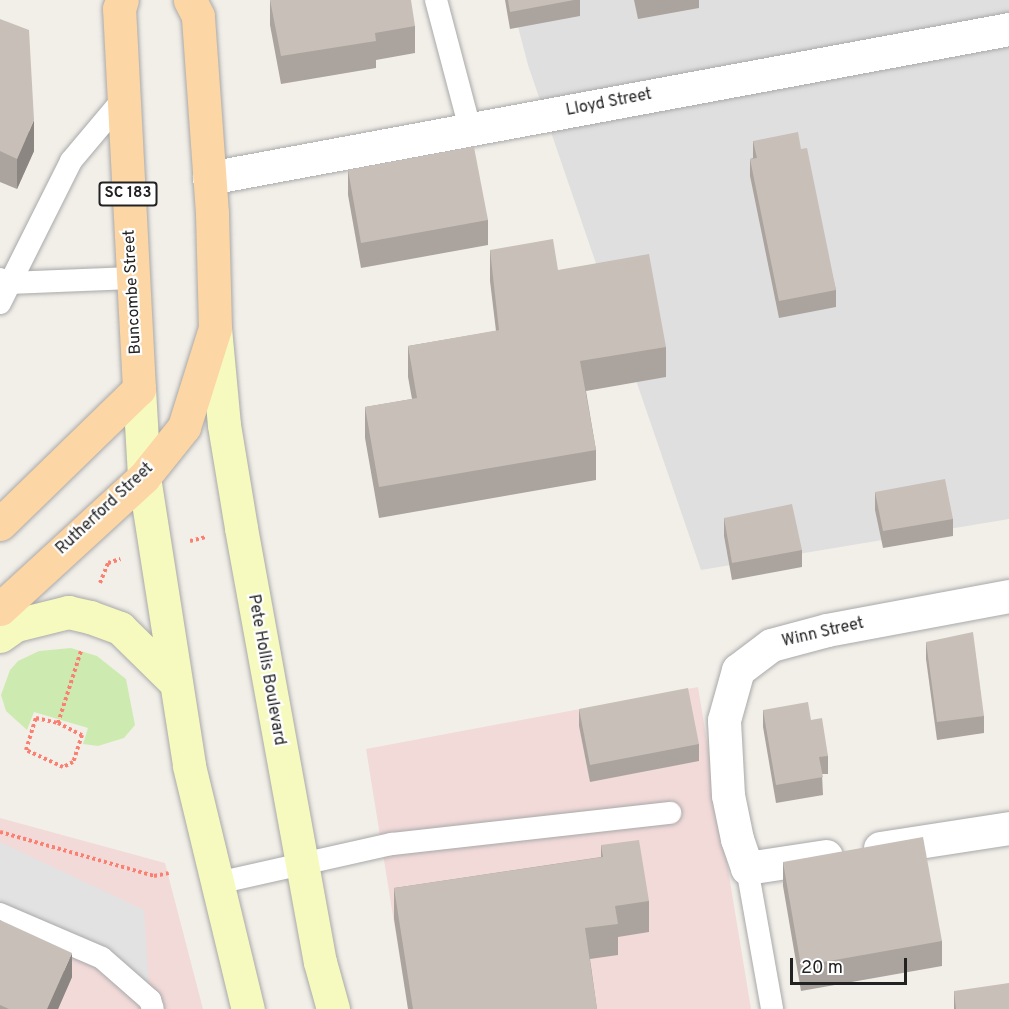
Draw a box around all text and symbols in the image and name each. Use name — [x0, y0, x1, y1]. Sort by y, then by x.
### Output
street label: Lloyd Street — [564, 85, 654, 121]
road number: SC 183 — [98, 182, 158, 206]
street label: Buncombe Street — [120, 229, 146, 355]
street label: Rutherford Street — [52, 459, 158, 559]
street label: Pete Hollis Boulevard — [243, 593, 289, 747]
street label: Winn Street — [780, 614, 866, 652]
scale bar — [793, 946, 910, 984]
text: 20 m — [801, 957, 843, 980]

